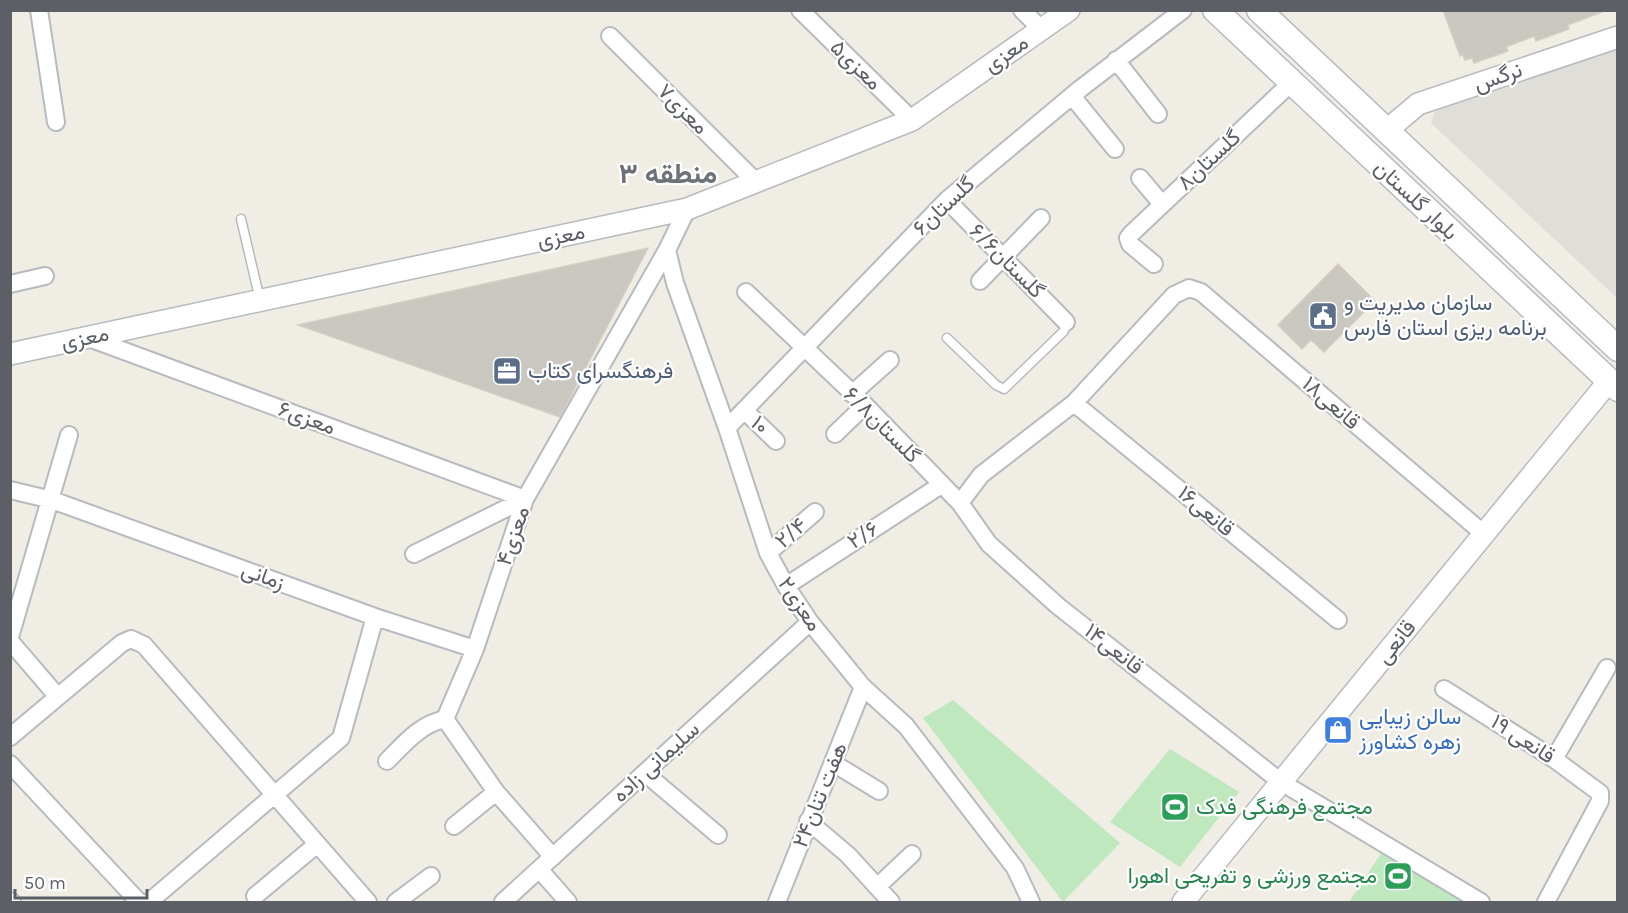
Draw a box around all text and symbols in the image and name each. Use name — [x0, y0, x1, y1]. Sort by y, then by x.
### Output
street label: معزی — [979, 29, 1033, 79]
street label: ۵معزی — [825, 34, 887, 96]
street label: نرگس — [1470, 57, 1526, 97]
street label: ۷معزی — [652, 78, 714, 140]
street label: گلستان۸ — [1172, 124, 1246, 196]
street label: بلوار گلستان — [1369, 155, 1463, 245]
district label: منطقه ۳ — [619, 157, 717, 190]
street label: گلستان۶ — [908, 171, 981, 241]
street label: معزی — [535, 218, 587, 254]
street label: ۶/۶گلستان — [964, 218, 1050, 304]
place label: سازمان مدیریت و برنامه ریزی استان فارس — [1344, 290, 1547, 341]
public building icon: سازمان مدیریت و برنامه ریزی استان فارس — [1307, 300, 1339, 332]
street label: معزی — [59, 320, 111, 356]
office icon: فرهنگسرای کتاب — [491, 355, 523, 387]
place label: فرهنگسرای کتاب — [528, 358, 673, 384]
street label: ۱۸قانعی — [1297, 371, 1365, 435]
street label: ۶/۸گلستان — [838, 381, 926, 469]
street label: ۶معزی — [275, 396, 339, 440]
street label: ۱۰ — [745, 410, 775, 440]
street label: ۱۶قانعی — [1172, 480, 1240, 542]
street label: ۴معزی — [491, 503, 535, 569]
street label: ۲/۴ — [770, 512, 812, 554]
street label: ۲/۶ — [843, 515, 883, 555]
street label: زمانی — [238, 556, 288, 596]
street label: ۲معزی — [772, 572, 828, 636]
street label: قانعی — [1370, 615, 1422, 669]
street label: ۱۴قانعی — [1079, 618, 1149, 680]
place label: سالن زیبایی زهره کشاورز — [1358, 704, 1461, 755]
street label: قانعی ۱۹ — [1486, 709, 1560, 769]
shop icon: سالن زیبایی زهره کشاورز — [1322, 714, 1354, 746]
street label: سلیمانی زاده — [607, 716, 705, 808]
street label: هفت تنان۲۴ — [787, 739, 853, 851]
sports icon: مجتمع فرهنگی فدک — [1159, 791, 1191, 823]
place label: مجتمع فرهنگی فدک — [1196, 794, 1373, 821]
sports icon: مجتمع ورزشی و تفریحی اهورا — [1382, 860, 1414, 892]
scale bar — [15, 862, 147, 900]
place label: مجتمع ورزشی و تفریحی اهورا — [1128, 863, 1377, 890]
text: 50 m — [24, 872, 66, 894]

